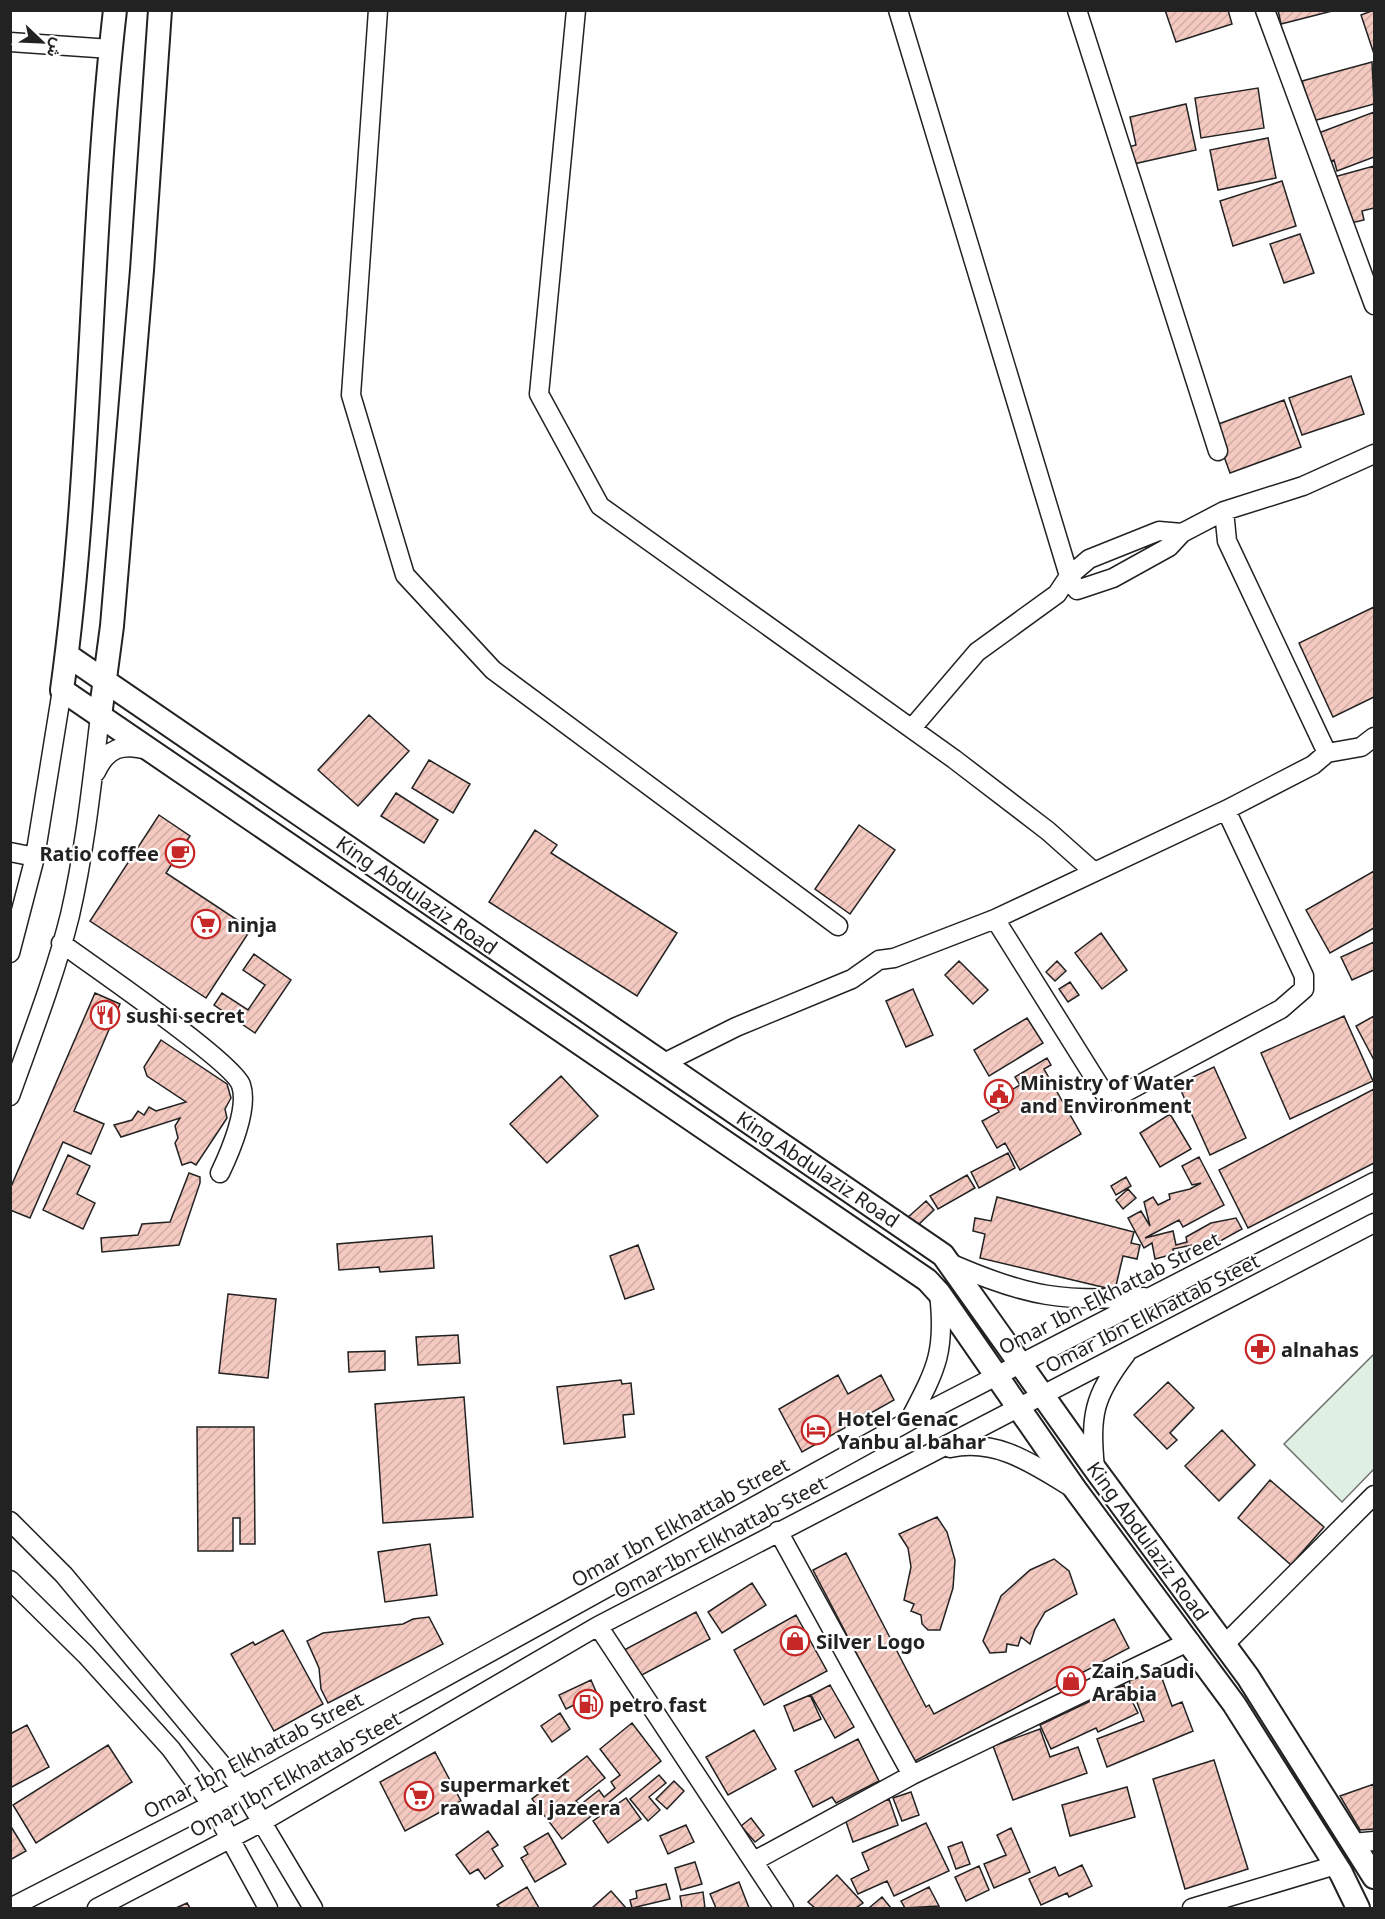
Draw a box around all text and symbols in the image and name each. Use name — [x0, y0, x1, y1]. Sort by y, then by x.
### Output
north arrow — [12, 12, 72, 72]
text: ش — [42, 35, 70, 61]
street label: King Abdulaziz Road — [331, 829, 503, 961]
cafe icon: Ratio coffee — [164, 837, 196, 869]
place label: Ratio coffee — [39, 840, 159, 867]
supermarket icon: ninja — [190, 908, 222, 940]
place label: ninja — [227, 911, 277, 938]
restaurant icon: sushi secret — [89, 999, 121, 1031]
place label: sushi secret — [126, 1002, 245, 1029]
place label: Ministry of Water and Environment — [1020, 1069, 1194, 1119]
public building icon: Ministry of Water and Environment — [983, 1078, 1015, 1110]
street label: King Abdulaziz Road — [731, 1104, 905, 1234]
street label: Omar Ibn Elkhattab Street — [994, 1225, 1224, 1361]
street label: Omar Ibn Elkhattab Steet — [1040, 1247, 1264, 1379]
pharmacy icon: alnahas — [1244, 1333, 1276, 1365]
place label: alnahas — [1281, 1336, 1359, 1363]
place label: Hotel Genac Yanbu al bahar — [837, 1405, 986, 1455]
hotel icon: Hotel Genac Yanbu al bahar — [800, 1414, 832, 1446]
street label: Omar Ibn Elkhattab Street — [566, 1451, 794, 1593]
street label: King Abdulaziz Road — [1081, 1456, 1215, 1626]
street label: Omar Ibn Elkhattab Steet — [609, 1469, 831, 1605]
shop icon: Silver Logo — [779, 1625, 811, 1657]
place label: Silver Logo — [816, 1628, 925, 1655]
place label: Zain Saudi Arabia — [1092, 1657, 1194, 1707]
shop icon: Zain Saudi Arabia — [1055, 1665, 1087, 1697]
street label: Omar Ibn Elkhattab Street — [138, 1686, 368, 1824]
fuel station icon: petro fast — [572, 1688, 604, 1720]
place label: petro fast — [609, 1691, 707, 1718]
street label: Omar Ibn Elkhattab Steet — [185, 1705, 405, 1843]
place label: supermarket rawadal al jazeera — [440, 1771, 621, 1821]
supermarket icon: supermarket rawadal al jazeera — [403, 1780, 435, 1812]

